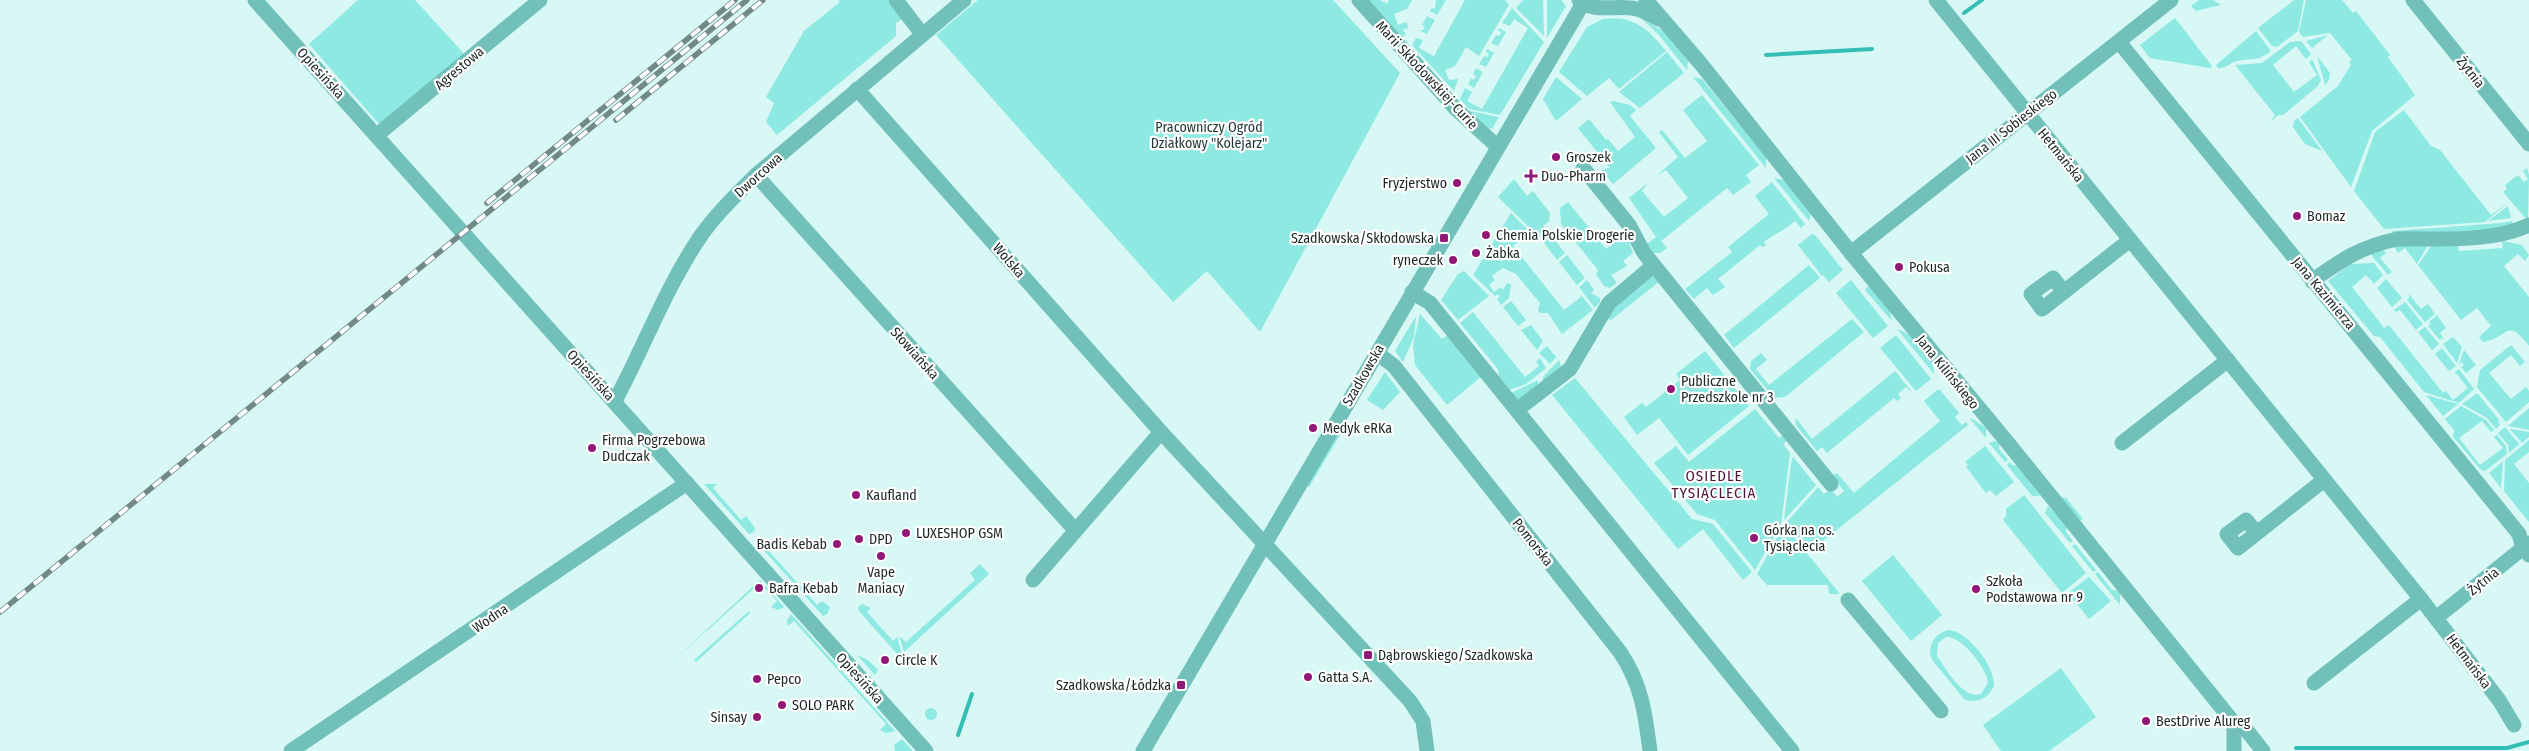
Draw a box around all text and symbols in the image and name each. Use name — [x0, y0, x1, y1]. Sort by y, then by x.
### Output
street label: Marii Skłodowskiej-Curie — [1372, 18, 1481, 133]
street label: Agrestowa — [431, 43, 487, 94]
street label: Opiesińska — [293, 44, 348, 102]
street label: Żytnia — [2453, 53, 2488, 91]
street label: Jana III Sobieskiego — [1962, 85, 2060, 167]
park label: Pracowniczy Ogród Działkowy "Kolejarz" — [1151, 119, 1267, 152]
street label: Hetmańska — [2034, 125, 2087, 186]
place label: Groszek — [1566, 149, 1611, 166]
street label: Dworcowa — [731, 150, 786, 201]
marker: Groszek — [1550, 151, 1562, 163]
place label: Duo-Pharm — [1541, 168, 1606, 185]
marker: Duo-Pharm — [1525, 170, 1537, 182]
place label: Fryzjerstwo — [1382, 175, 1447, 192]
marker: Fryzjerstwo — [1451, 177, 1463, 189]
place label: Bomaz — [2307, 208, 2346, 225]
marker: Bomaz — [2291, 210, 2303, 222]
place label: Chemia Polskie Drogerie — [1496, 227, 1635, 244]
marker: Chemia Polskie Drogerie — [1480, 229, 1492, 241]
place label: Szadkowska/Skłodowska — [1291, 230, 1434, 247]
marker: Szadkowska/Skłodowska — [1438, 232, 1450, 244]
street label: Wolska — [989, 239, 1028, 281]
place label: Żabka — [1486, 245, 1520, 262]
marker: Żabka — [1470, 247, 1482, 259]
place label: ryneczek — [1393, 252, 1443, 269]
marker: ryneczek — [1447, 254, 1459, 266]
street label: Jana Kazimierza — [2288, 254, 2359, 333]
place label: Pokusa — [1909, 259, 1950, 276]
marker: Pokusa — [1893, 261, 1905, 273]
street label: Słowiańska — [887, 324, 943, 383]
street label: Jana Kilińskiego — [1913, 332, 1983, 413]
street label: Szadkowska — [1339, 341, 1388, 409]
street label: Opiesińska — [563, 346, 618, 404]
place label: Publiczne Przedszkole nr 3 — [1681, 373, 1774, 406]
marker: Publiczne Przedszkole nr 3 — [1665, 383, 1677, 395]
place label: Medyk eRKa — [1323, 420, 1392, 437]
marker: Medyk eRKa — [1307, 422, 1319, 434]
place label: Firma Pogrzebowa Dudczak — [602, 432, 706, 465]
marker: Firma Pogrzebowa Dudczak — [586, 442, 598, 454]
district label: OSIEDLE TYSIĄCLECIA — [1672, 467, 1756, 502]
place label: Kaufland — [866, 487, 917, 504]
marker: Kaufland — [850, 489, 862, 501]
street label: Pomorska — [1509, 515, 1557, 570]
place label: Górka na os. Tysiąclecia — [1764, 522, 1835, 555]
place label: LUXESHOP GSM — [916, 525, 1003, 542]
marker: LUXESHOP GSM — [900, 527, 912, 539]
place label: DPD — [869, 531, 893, 548]
marker: Górka na os. Tysiąclecia — [1748, 532, 1760, 544]
marker: DPD — [853, 533, 865, 545]
place label: Badis Kebab — [756, 536, 827, 553]
marker: Badis Kebab — [831, 538, 843, 550]
marker: Vape Maniacy — [875, 550, 887, 562]
place label: Vape Maniacy — [858, 564, 905, 597]
street label: Żytnia — [2464, 564, 2502, 599]
place label: Szkoła Podstawowa nr 9 — [1986, 573, 2083, 606]
place label: Bafra Kebab — [769, 580, 838, 597]
marker: Bafra Kebab — [753, 582, 765, 594]
marker: Szkoła Podstawowa nr 9 — [1970, 583, 1982, 595]
street label: Wodna — [469, 600, 512, 636]
street label: Hetmańska — [2443, 631, 2495, 692]
place label: Dąbrowskiego/Szadkowska — [1378, 647, 1533, 664]
street label: Opiesińska — [832, 649, 887, 707]
marker: Dąbrowskiego/Szadkowska — [1362, 649, 1374, 661]
place label: Circle K — [895, 652, 938, 669]
marker: Circle K — [879, 654, 891, 666]
place label: Gatta S.A. — [1318, 669, 1372, 686]
place label: Pepco — [767, 671, 801, 688]
marker: Gatta S.A. — [1302, 671, 1314, 683]
marker: Pepco — [751, 673, 763, 685]
place label: Szadkowska/Łódzka — [1056, 677, 1171, 694]
marker: Szadkowska/Łódzka — [1175, 679, 1187, 691]
place label: SOLO PARK — [792, 697, 855, 714]
marker: SOLO PARK — [776, 699, 788, 711]
place label: Sinsay — [710, 709, 748, 726]
marker: Sinsay — [751, 711, 763, 723]
place label: BestDrive Alureg — [2156, 713, 2251, 730]
marker: BestDrive Alureg — [2140, 715, 2152, 727]

